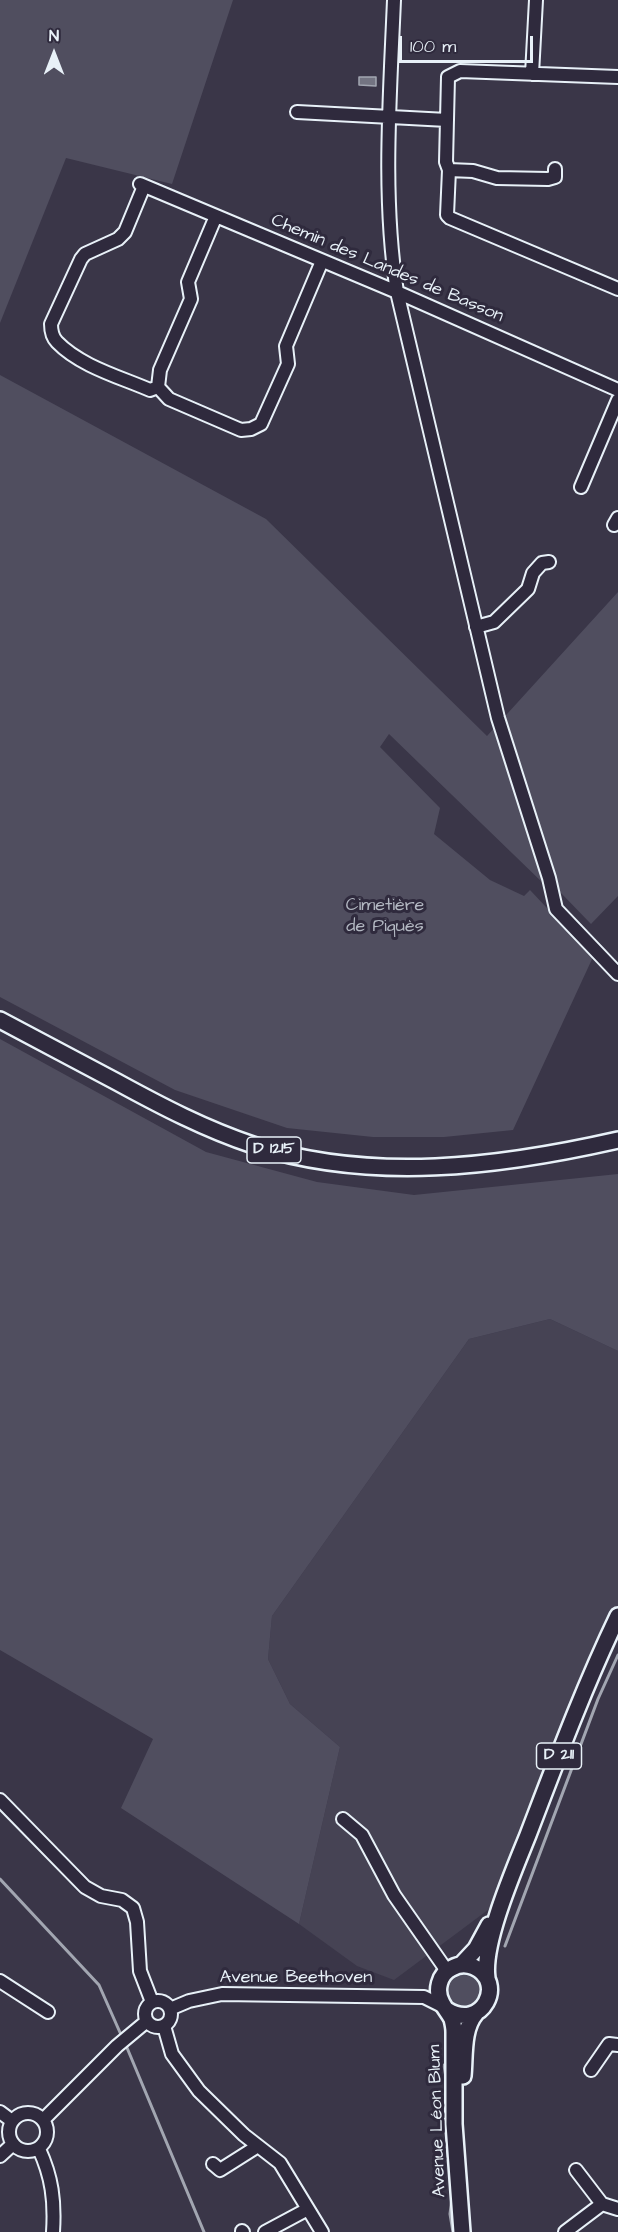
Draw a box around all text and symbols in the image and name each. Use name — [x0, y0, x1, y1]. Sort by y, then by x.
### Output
north arrow — [24, 24, 84, 84]
scale bar — [402, 24, 536, 62]
text: N — [49, 25, 59, 47]
text: 100 m — [410, 34, 456, 59]
street label: Chemin des Landes de Basson — [267, 210, 507, 328]
park label: Cimetière de Piquès — [346, 895, 424, 938]
road number: D 1215 — [247, 1137, 301, 1163]
road number: D 211 — [536, 1743, 582, 1769]
street label: Avenue Beethoven — [220, 1967, 372, 1989]
street label: Avenue Léon Blum — [425, 2044, 451, 2198]

